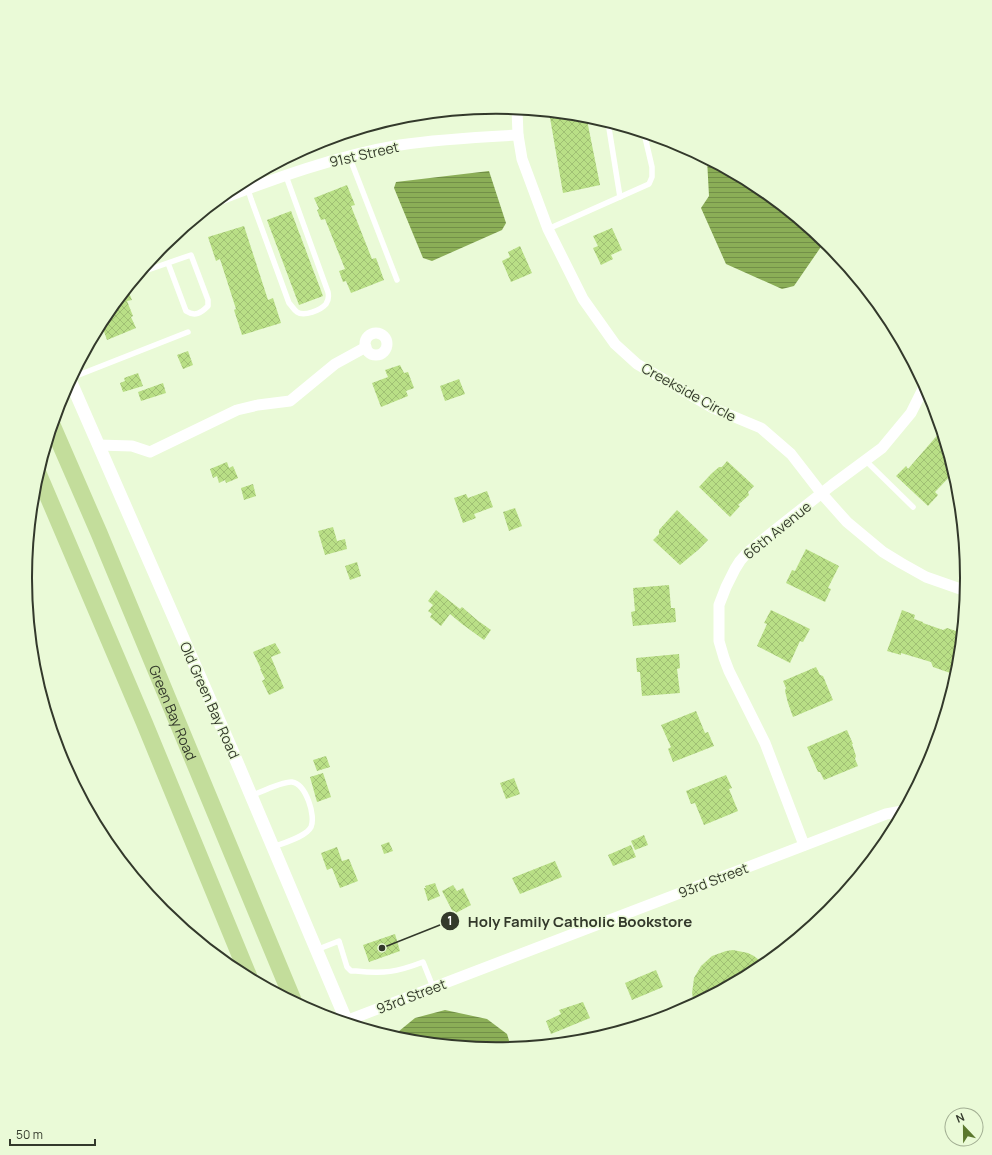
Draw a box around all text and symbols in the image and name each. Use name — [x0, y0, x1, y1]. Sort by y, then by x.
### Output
street label: 91st Street — [327, 137, 401, 171]
street label: Creekside Circle — [638, 358, 740, 426]
street label: 66th Avenue — [739, 497, 815, 563]
street label: Old Green Bay Road — [176, 639, 244, 761]
street label: Green Bay Road — [145, 662, 202, 763]
street label: 93rd Street — [675, 858, 751, 902]
callout: Holy Family Catholic Bookstore — [440, 908, 701, 935]
text: Holy Family Catholic Bookstore — [468, 911, 692, 932]
text: 1 — [447, 912, 453, 929]
street label: 93rd Street — [373, 974, 449, 1018]
north arrow — [944, 1107, 984, 1147]
text: N — [954, 1109, 967, 1126]
scale bar — [10, 1121, 95, 1147]
text: 50 m — [16, 1126, 43, 1143]

